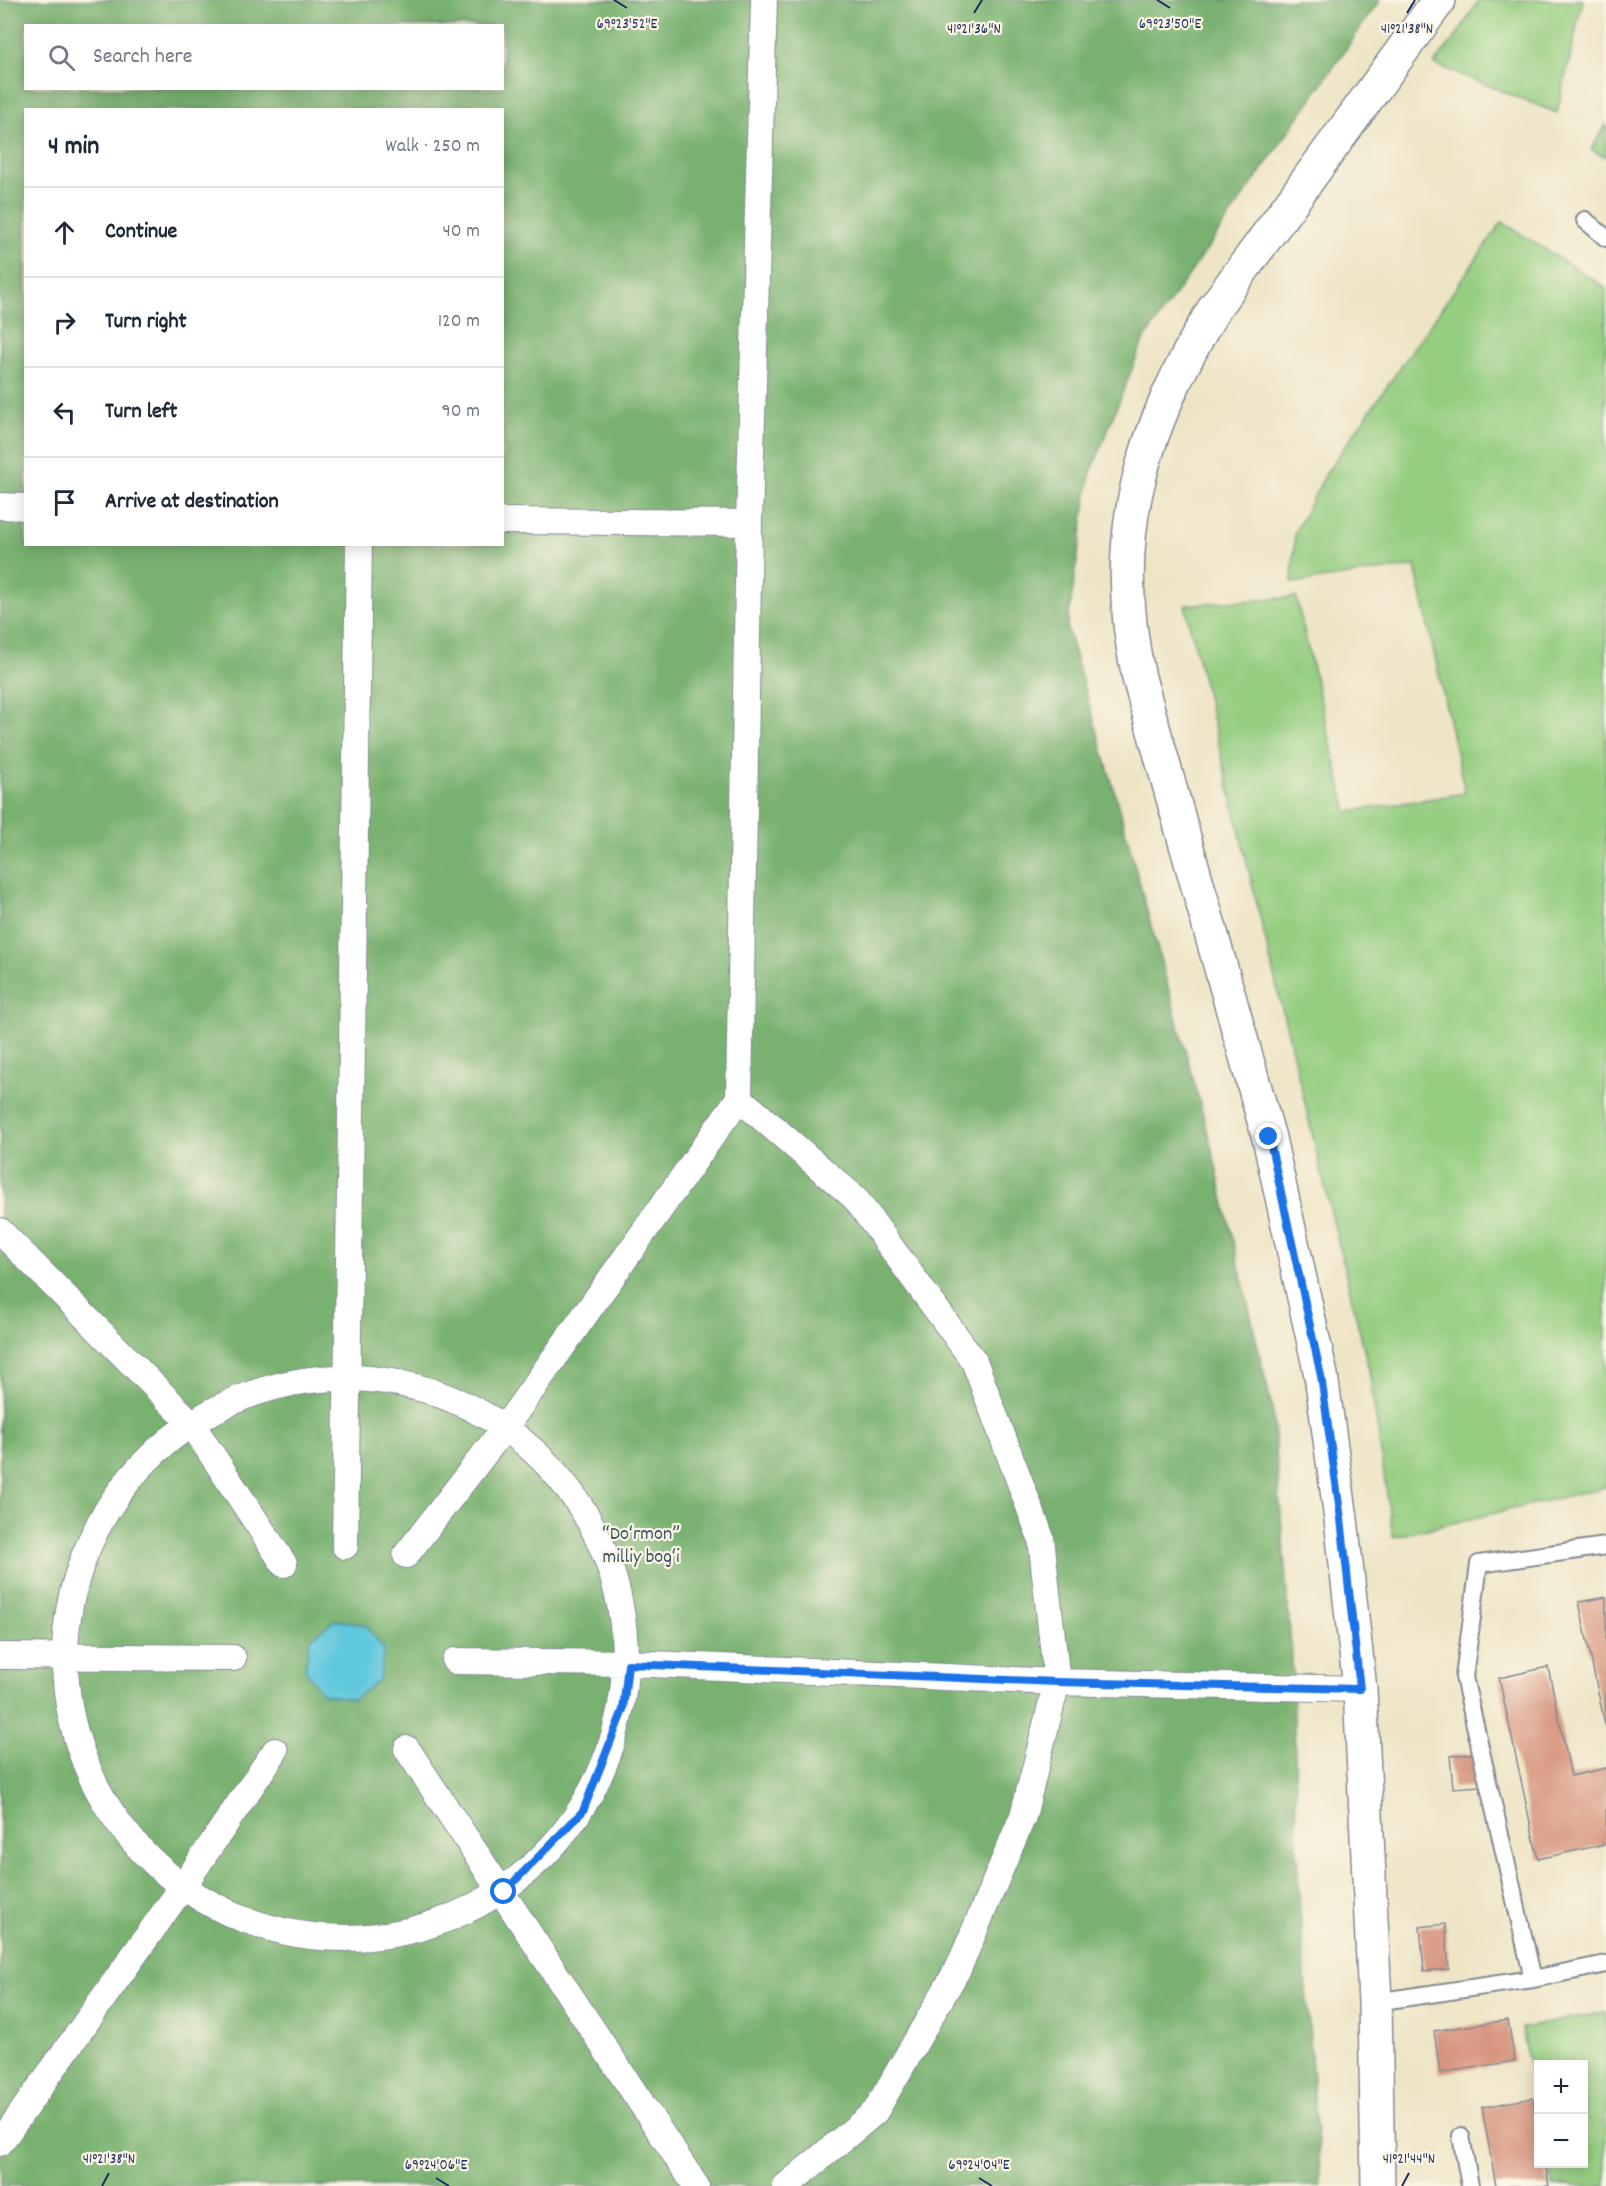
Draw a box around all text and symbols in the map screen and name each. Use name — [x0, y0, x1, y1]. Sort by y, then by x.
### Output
text: 69°23'52"E — [597, 14, 658, 36]
text: 69°23'50"E — [1139, 14, 1201, 36]
text: 41°21'36"N — [947, 19, 1001, 41]
text: 41°21'38"N — [1381, 19, 1433, 41]
search box — [24, 24, 504, 90]
icon: search — [45, 41, 78, 74]
text: Search here — [93, 42, 192, 73]
text: 4 min — [48, 129, 99, 166]
text: Walk · 250 m — [385, 133, 480, 161]
icon: ahead — [48, 216, 81, 249]
text: Continue — [105, 217, 177, 248]
text: 40 m — [442, 218, 480, 246]
icon: right — [48, 306, 81, 339]
text: Turn right — [105, 307, 187, 338]
text: 120 m — [438, 308, 480, 336]
icon: left — [48, 396, 81, 429]
text: Turn left — [105, 397, 177, 428]
text: 90 m — [442, 398, 480, 426]
icon: arrive — [48, 486, 81, 519]
text: Arrive at destination — [105, 487, 279, 518]
route end — [1255, 1123, 1281, 1149]
park label: “Do‘rmon” milliy bog‘i — [602, 1521, 680, 1572]
route start — [490, 1878, 516, 1904]
map controls — [1534, 2060, 1588, 2168]
button: + — [1534, 2060, 1588, 2114]
button: − — [1534, 2114, 1588, 2168]
text: 41°21'38"N — [83, 2149, 135, 2171]
text: 41°21'44"N — [1383, 2149, 1435, 2171]
text: 69°24'06"E — [405, 2155, 467, 2177]
text: 69°24'04"E — [948, 2155, 1010, 2177]

